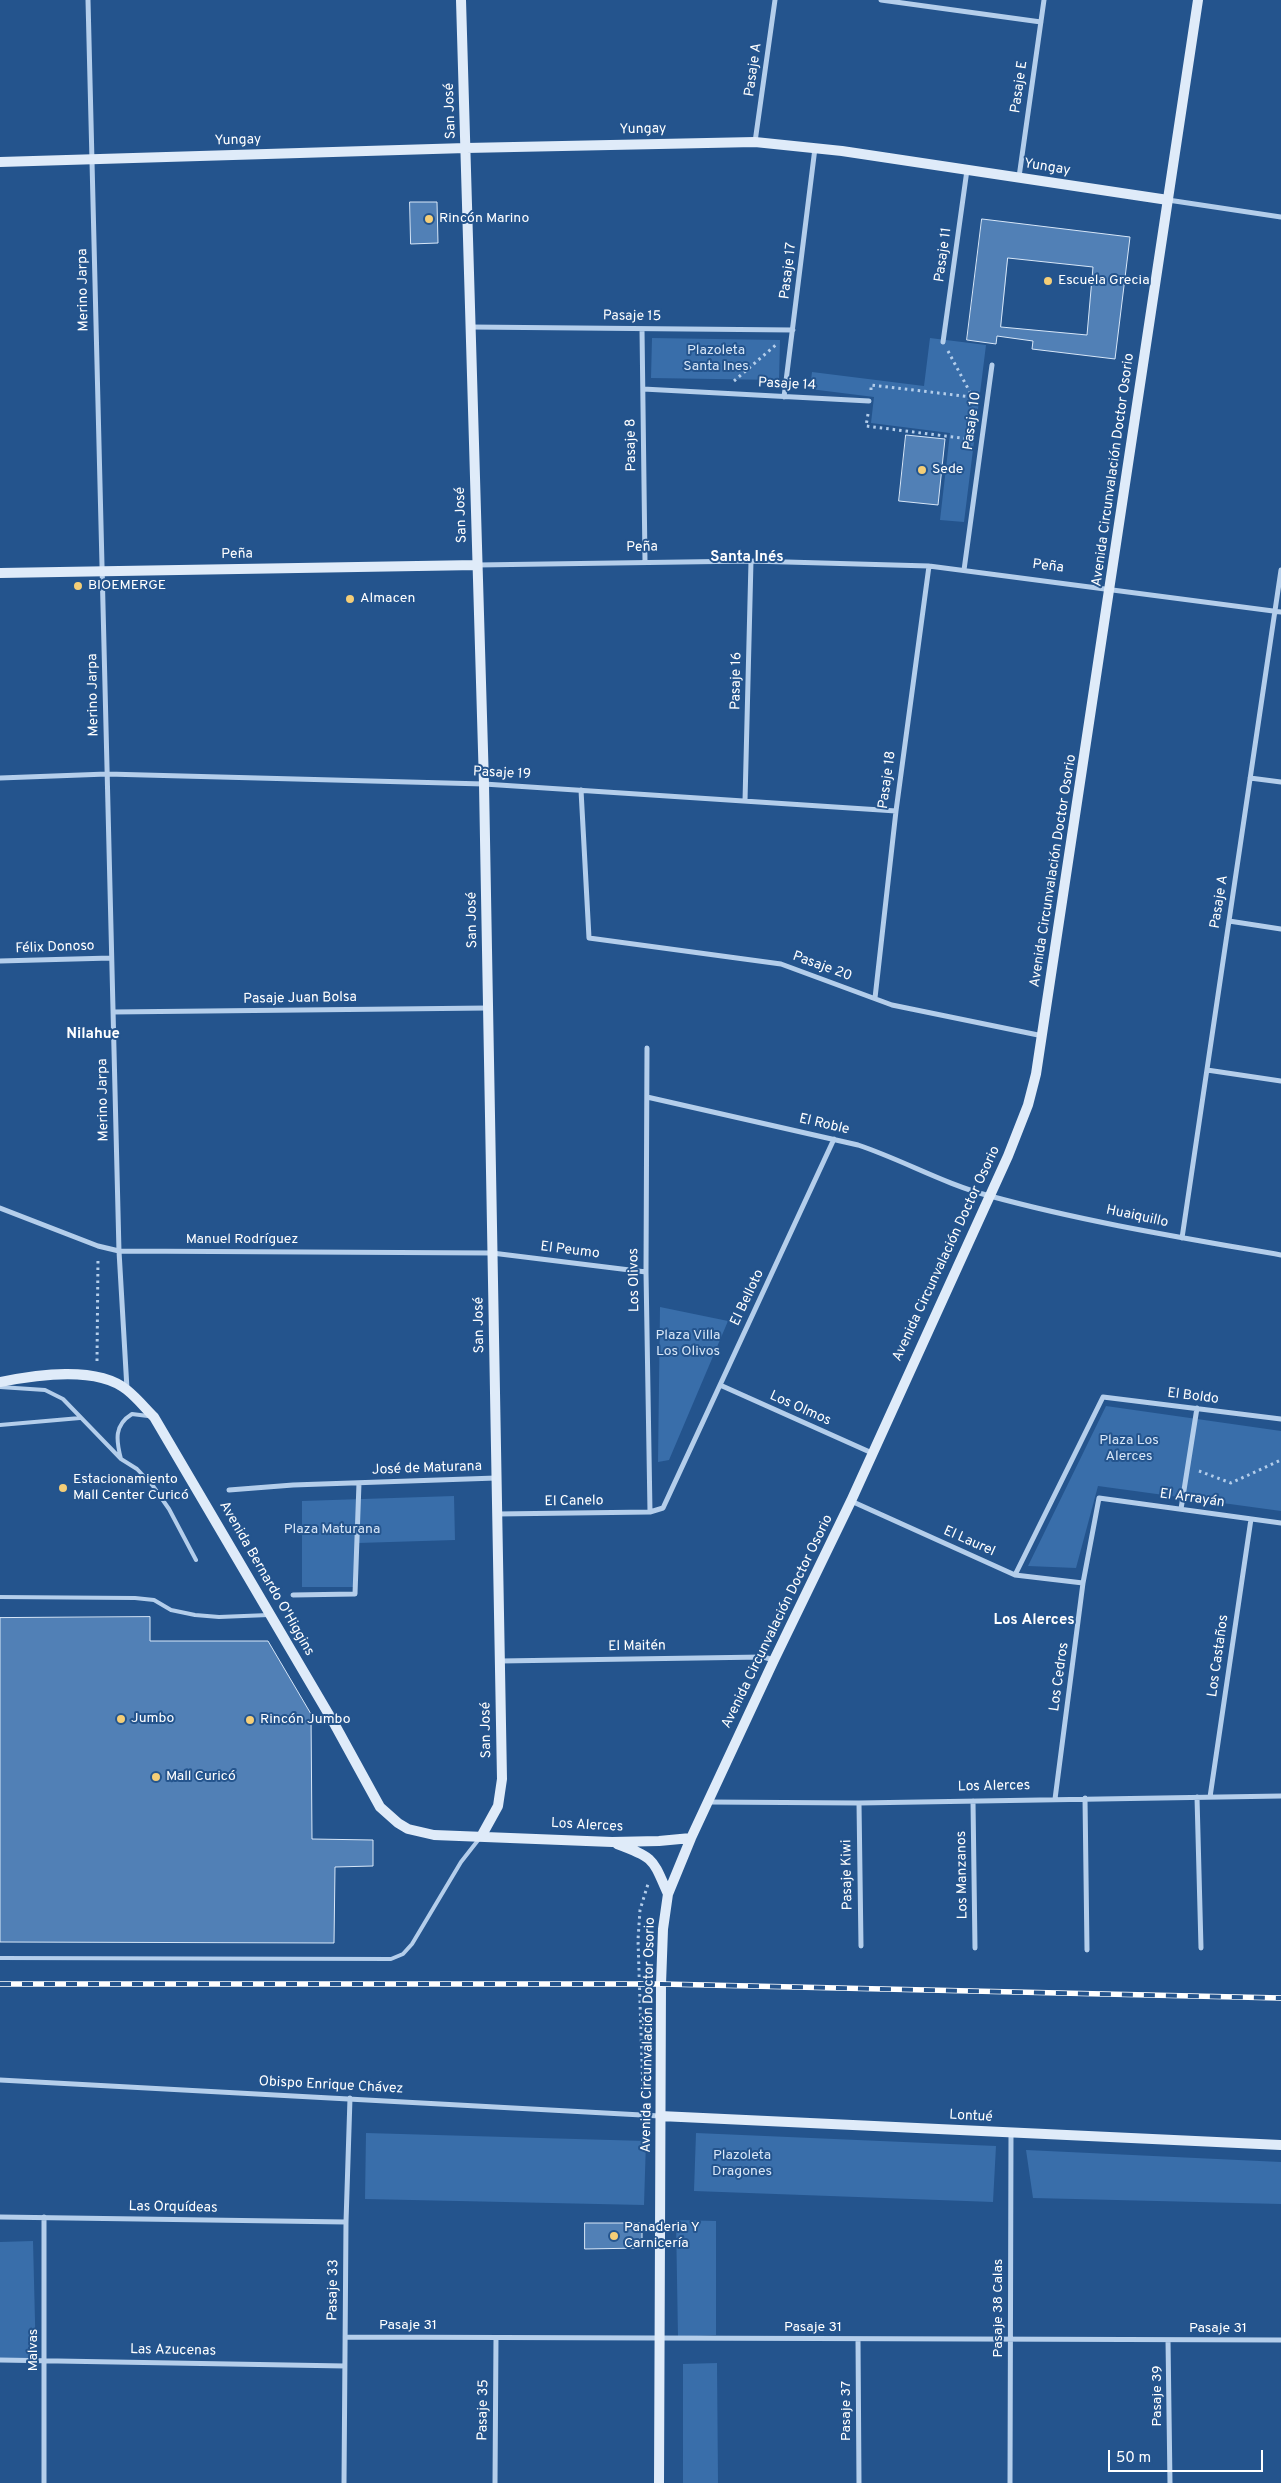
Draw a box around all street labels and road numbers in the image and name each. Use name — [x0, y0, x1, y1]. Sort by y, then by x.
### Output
street label: Pasaje A — [742, 42, 766, 98]
street label: Pasaje E — [1008, 60, 1032, 114]
street label: San José — [442, 83, 460, 139]
street label: Yungay — [619, 121, 667, 139]
street label: Yungay — [214, 132, 262, 150]
street label: Yungay — [1023, 156, 1071, 180]
street label: Pasaje 11 — [932, 227, 956, 283]
street label: Pasaje 17 — [777, 242, 801, 300]
street label: Merino Jarpa — [75, 248, 93, 332]
street label: Pasaje 15 — [603, 308, 661, 326]
street label: Avenida Circunvalación Doctor Osorio — [1089, 352, 1139, 588]
street label: Pasaje 14 — [758, 375, 816, 395]
street label: Pasaje 10 — [961, 391, 985, 451]
street label: Pasaje 8 — [623, 418, 641, 472]
street label: San José — [453, 487, 471, 543]
street label: Peña — [626, 539, 658, 557]
street label: Peña — [221, 546, 253, 564]
street label: Peña — [1031, 557, 1065, 577]
street label: Pasaje 16 — [728, 652, 746, 710]
street label: Merino Jarpa — [85, 653, 103, 737]
street label: Pasaje 18 — [876, 750, 900, 810]
street label: Avenida Circunvalación Doctor Osorio — [1027, 753, 1081, 989]
street label: Pasaje 19 — [473, 764, 531, 784]
street label: Pasaje A — [1207, 874, 1233, 930]
street label: San José — [464, 892, 482, 948]
street label: Félix Donoso — [15, 938, 95, 958]
street label: Pasaje 20 — [790, 948, 854, 986]
street label: Pasaje Juan Bolsa — [243, 990, 357, 1008]
street label: Merino Jarpa — [95, 1058, 113, 1142]
street label: El Roble — [797, 1111, 851, 1139]
street label: Avenida Circunvalación Doctor Osorio — [890, 1144, 1004, 1364]
street label: Huaiquillo — [1104, 1202, 1170, 1232]
street label: Manuel Rodríguez — [186, 1232, 298, 1248]
street label: El Peumo — [539, 1239, 601, 1263]
street label: Los Olivos — [626, 1248, 644, 1312]
street label: El Belloto — [728, 1267, 768, 1329]
street label: San José — [471, 1297, 489, 1353]
street label: El Boldo — [1166, 1386, 1220, 1408]
street label: Los Olmos — [767, 1388, 833, 1430]
street label: José de Maturana — [372, 1459, 482, 1479]
street label: El Arrayán — [1158, 1486, 1226, 1512]
street label: El Canelo — [544, 1493, 604, 1511]
street label: Avenida Bernardo O'Higgins — [215, 1499, 317, 1659]
street label: Avenida Circunvalación Doctor Osorio — [719, 1512, 837, 1732]
street label: El Laurel — [941, 1523, 997, 1561]
street label: Los Castaños — [1205, 1614, 1233, 1698]
street label: El Maitén — [608, 1638, 666, 1656]
street label: Los Cedros — [1047, 1641, 1073, 1713]
street label: San José — [478, 1702, 496, 1758]
street label: Los Alerces — [958, 1778, 1030, 1796]
street label: Los Alerces — [550, 1816, 624, 1836]
street label: Los Manzanos — [954, 1831, 972, 1919]
street label: Pasaje Kiwi — [839, 1839, 857, 1911]
street label: Avenida Circunvalación Doctor Osorio — [639, 1917, 659, 2153]
street label: Obispo Enrique Chávez — [258, 2074, 404, 2098]
street label: Lontué — [949, 2107, 993, 2127]
street label: Las Orquídeas — [128, 2199, 218, 2217]
street label: Pasaje 33 — [325, 2259, 343, 2321]
street label: Pasaje 38 Calas — [991, 2259, 1007, 2357]
street label: Pasaje 31 — [379, 2318, 437, 2334]
street label: Pasaje 31 — [784, 2320, 842, 2336]
street label: Pasaje 31 — [1189, 2321, 1247, 2337]
street label: Malvas — [26, 2329, 42, 2371]
street label: Las Azucenas — [130, 2342, 216, 2360]
street label: Pasaje 39 — [1150, 2366, 1166, 2426]
street label: Pasaje 35 — [475, 2379, 493, 2441]
street label: Pasaje 37 — [839, 2381, 855, 2441]

